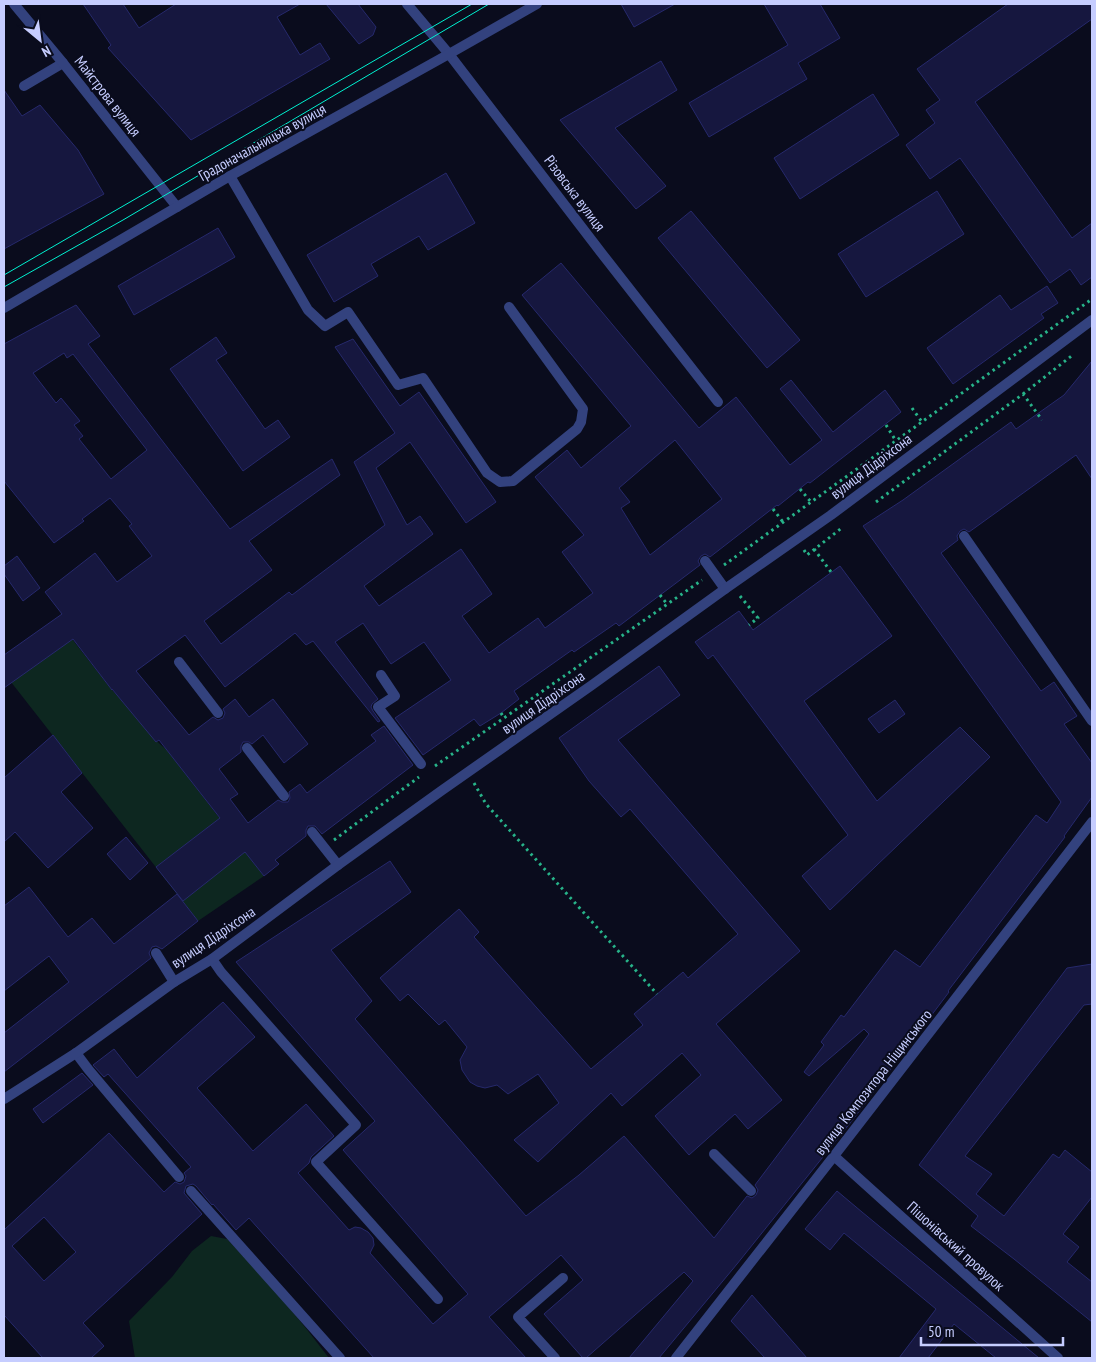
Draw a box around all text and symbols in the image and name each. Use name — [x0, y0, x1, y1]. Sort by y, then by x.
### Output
north arrow — [15, 15, 65, 65]
text: N — [39, 42, 54, 61]
street label: Майстрова вулиця — [71, 52, 145, 140]
street label: Градоначальницька вулиця — [195, 99, 329, 185]
street label: Різовська вулиця — [540, 151, 610, 235]
street label: вулиця Дідріхсона — [826, 429, 916, 503]
street label: вулиця Дідріхсона — [498, 666, 588, 738]
street label: вулиця Дідріхсона — [167, 902, 259, 972]
street label: вулиця Композитора Ніщинського — [810, 1005, 936, 1159]
street label: Пішонівський провулок — [903, 1197, 1009, 1295]
scale bar — [921, 1314, 1064, 1346]
text: 50 m — [928, 1322, 954, 1341]

